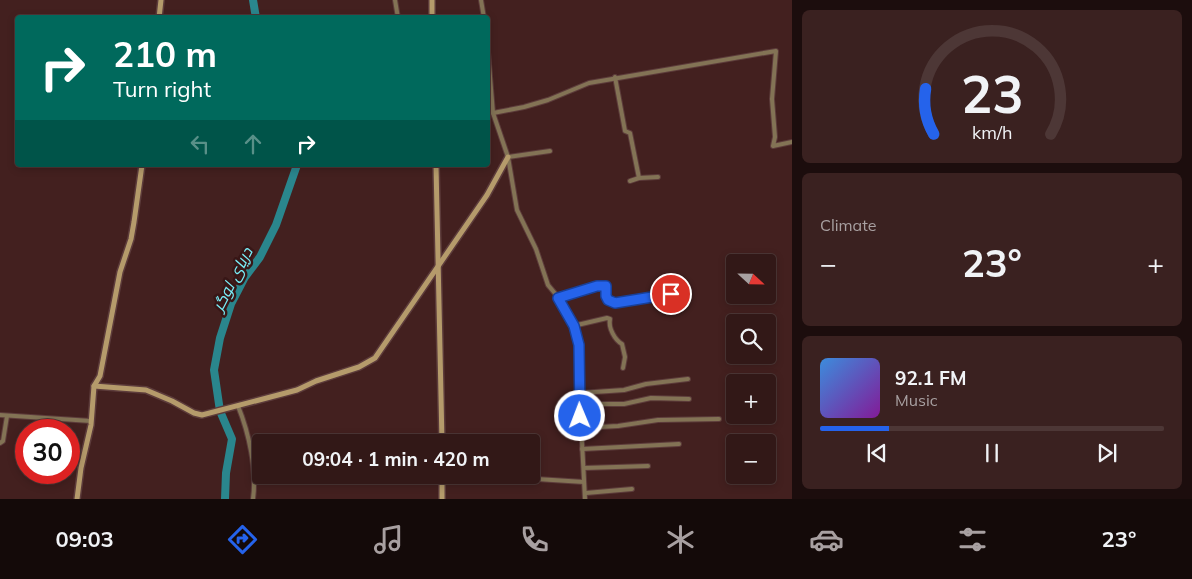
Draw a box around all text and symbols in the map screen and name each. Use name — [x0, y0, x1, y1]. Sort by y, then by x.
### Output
text: 210 m — [113, 32, 217, 76]
icon: right — [30, 35, 95, 100]
text: 23 — [961, 61, 1023, 126]
text: Turn right — [113, 75, 211, 103]
text: km/h — [972, 121, 1012, 143]
icon: left — [186, 130, 214, 158]
icon: ahead — [239, 130, 267, 158]
icon: right — [292, 130, 320, 158]
text: Climate — [820, 215, 876, 235]
text: 23° — [962, 239, 1022, 287]
water label: دریای لوگر — [207, 243, 257, 316]
text: − — [820, 246, 837, 281]
text: + — [1147, 246, 1164, 281]
north arrow — [726, 254, 776, 304]
map controls — [726, 254, 776, 484]
pin — [650, 273, 692, 315]
icon: arrive — [657, 280, 685, 308]
button: search — [726, 314, 776, 364]
text: 92.1 FM — [895, 366, 967, 390]
button: + — [726, 374, 776, 424]
position arrow — [553, 389, 605, 441]
text: Music — [895, 390, 938, 410]
speed limit sign: 30 — [15, 419, 80, 484]
button: − — [726, 434, 776, 484]
icon: previous — [863, 439, 891, 467]
icon: pause — [978, 439, 1006, 467]
icon: next — [1093, 439, 1121, 467]
text: 09:04 · 1 min · 420 m — [302, 447, 490, 471]
icon: directions — [225, 522, 260, 557]
icon: music — [371, 522, 406, 557]
icon: phone — [517, 522, 552, 557]
icon: climate — [663, 522, 698, 557]
icon: car — [809, 522, 844, 557]
icon: filters — [955, 522, 990, 557]
text: 09:03 — [56, 525, 114, 553]
text: 23° — [1102, 525, 1136, 553]

